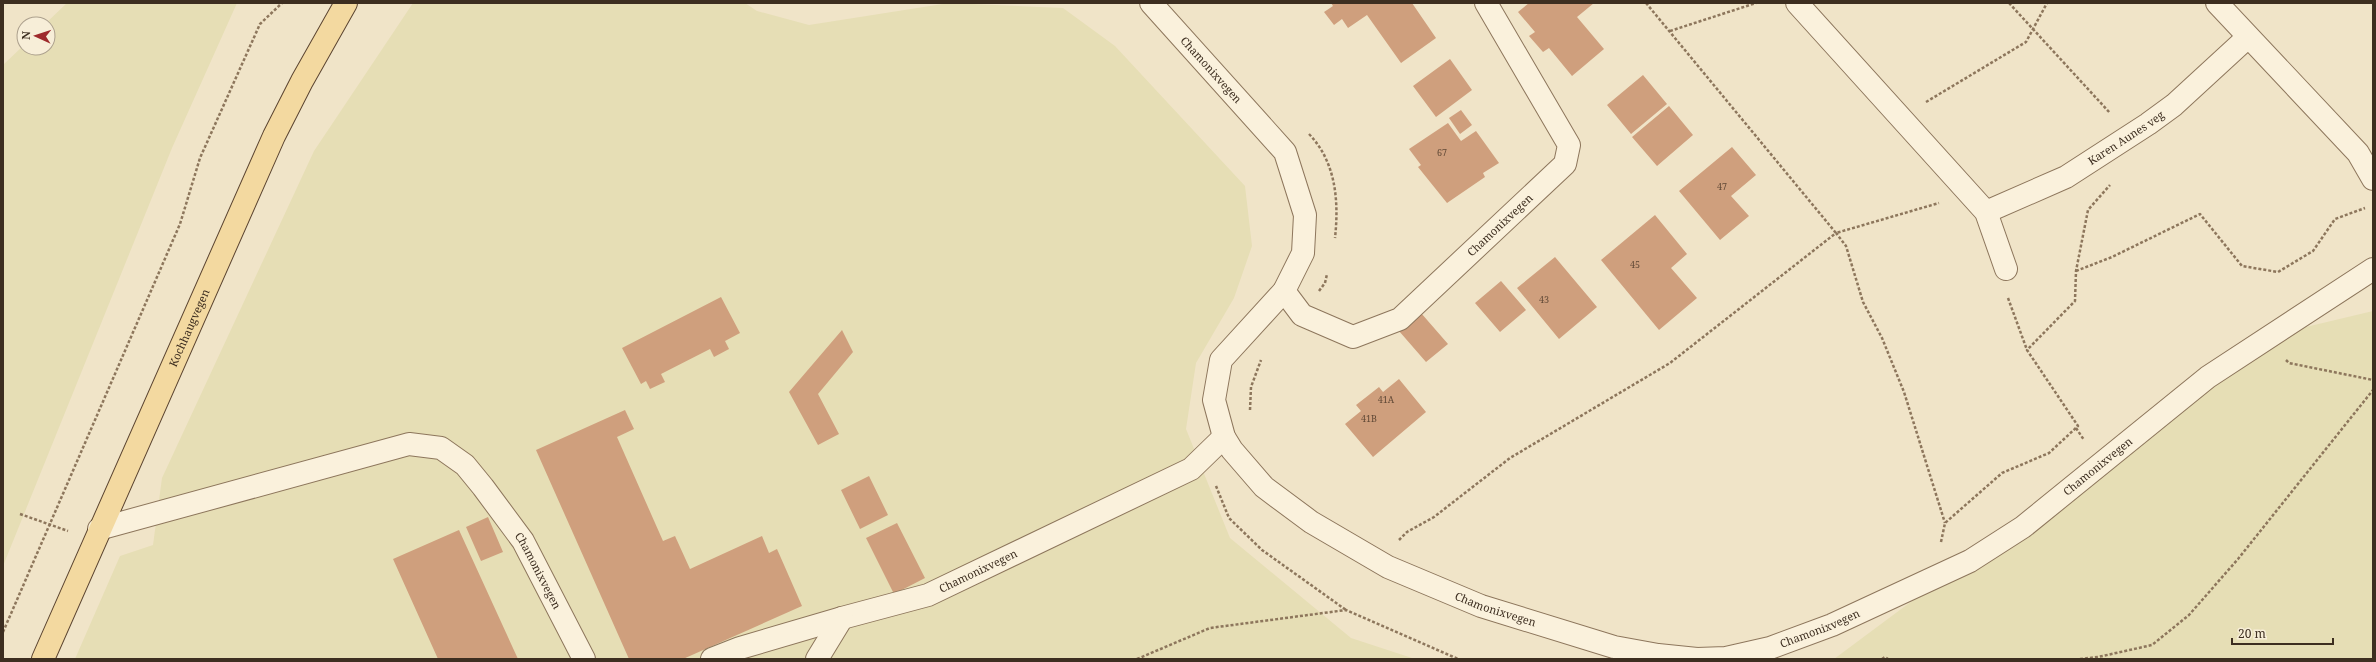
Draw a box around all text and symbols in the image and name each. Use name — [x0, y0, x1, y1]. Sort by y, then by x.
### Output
north arrow — [16, 16, 56, 56]
text: N — [18, 30, 33, 40]
street label: Chamonixvegen — [1178, 33, 1246, 106]
street label: Karen Aunes veg — [2085, 107, 2167, 168]
house number: 67 — [1437, 146, 1447, 159]
house number: 47 — [1717, 180, 1727, 193]
street label: Chamonixvegen — [1464, 190, 1536, 259]
house number: 45 — [1630, 258, 1640, 271]
street label: Kochhaugvegen — [165, 286, 213, 369]
house number: 43 — [1539, 293, 1549, 306]
house number: 41A — [1378, 393, 1395, 406]
house number: 41B — [1361, 412, 1377, 425]
street label: Chamonixvegen — [2060, 433, 2135, 499]
street label: Chamonixvegen — [512, 529, 565, 611]
street label: Chamonixvegen — [936, 545, 1019, 596]
street label: Chamonixvegen — [1453, 588, 1538, 630]
street label: Chamonixvegen — [1778, 605, 1862, 651]
scale bar — [2232, 620, 2333, 646]
text: 20 m — [2238, 625, 2266, 642]

